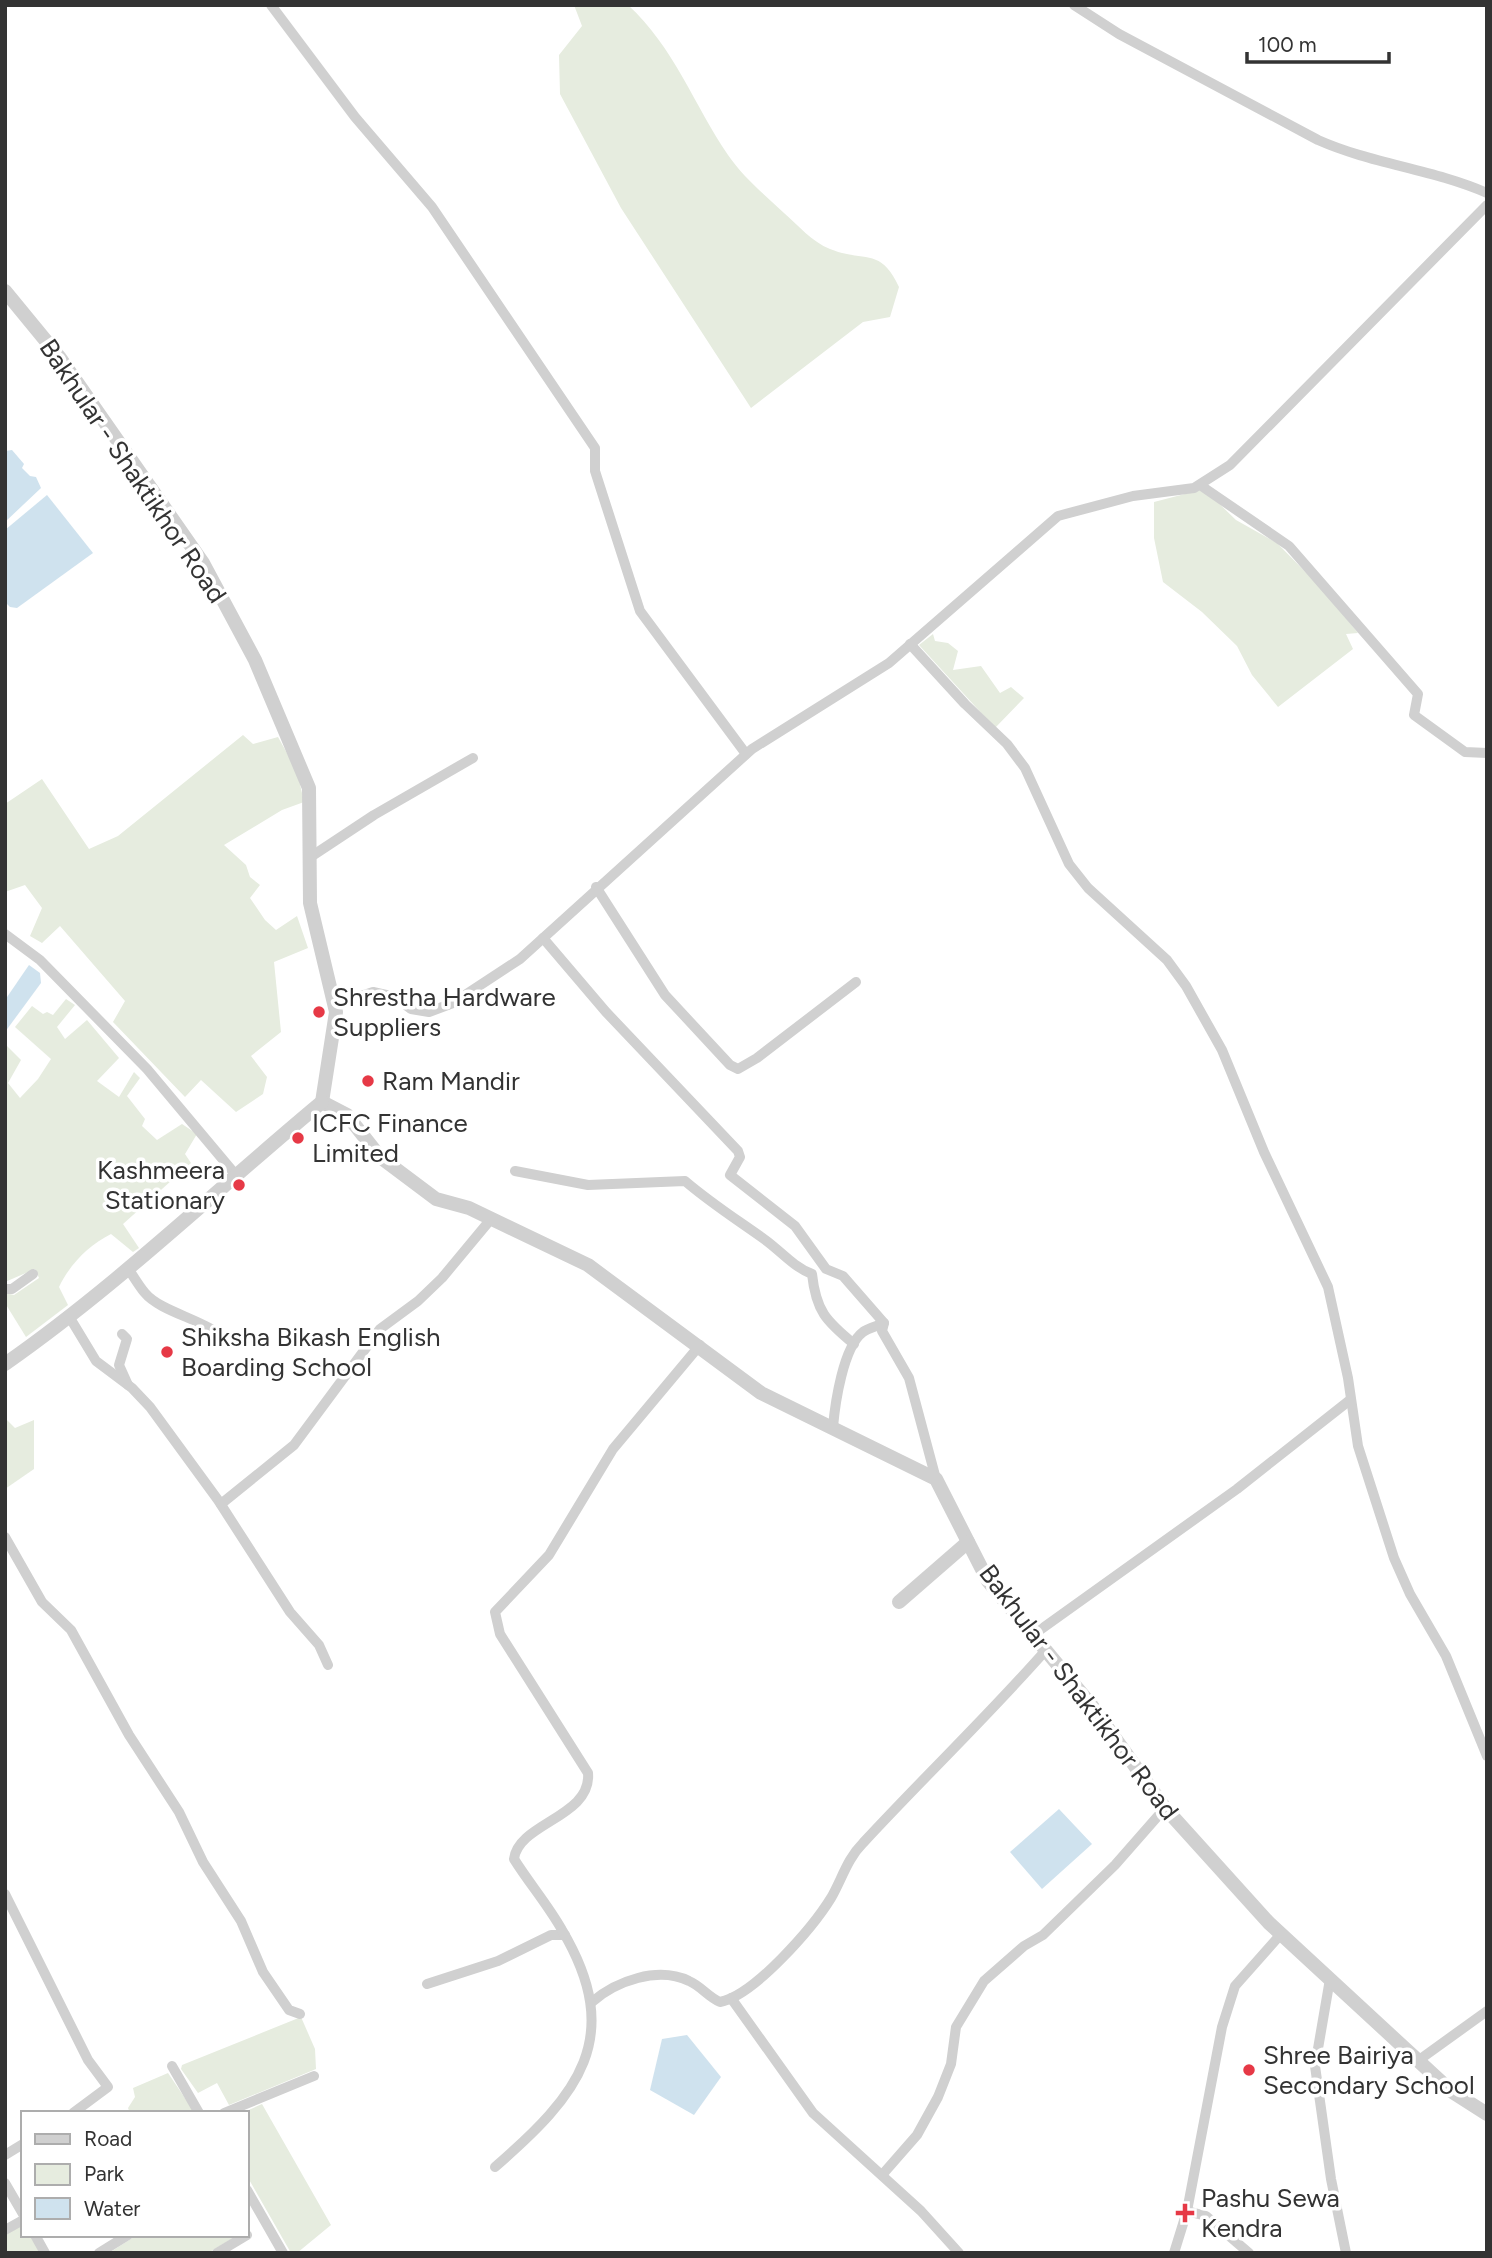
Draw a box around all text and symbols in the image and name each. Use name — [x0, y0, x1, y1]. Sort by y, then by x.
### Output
scale bar — [1247, 21, 1389, 65]
text: 100 m — [1258, 32, 1317, 57]
street label: Bakhular - Shaktikhor Road — [33, 333, 233, 609]
place label: Shrestha Hardware Suppliers — [333, 981, 556, 1043]
marker: Shrestha Hardware Suppliers — [311, 1004, 327, 1020]
place label: Ram Mandir — [382, 1065, 520, 1097]
marker: Ram Mandir — [360, 1073, 376, 1089]
place label: ICFC Finance Limited — [312, 1107, 468, 1169]
marker: ICFC Finance Limited — [290, 1130, 306, 1146]
place label: Kashmeera Stationary — [97, 1154, 225, 1216]
marker: Kashmeera Stationary — [231, 1177, 247, 1193]
place label: Shiksha Bikash English Boarding School — [181, 1321, 441, 1383]
marker: Shiksha Bikash English Boarding School — [159, 1344, 175, 1360]
street label: Bakhular - Shaktikhor Road — [972, 1558, 1186, 1826]
place label: Shree Bairiya Secondary School — [1263, 2039, 1475, 2101]
marker: Shree Bairiya Secondary School — [1241, 2062, 1257, 2078]
legend — [21, 2111, 248, 2237]
text: Road — [84, 2126, 132, 2151]
text: Park — [84, 2161, 125, 2186]
place label: Pashu Sewa Kendra — [1201, 2182, 1340, 2244]
text: Water — [84, 2196, 140, 2221]
marker: Pashu Sewa Kendra — [1175, 2203, 1195, 2223]

